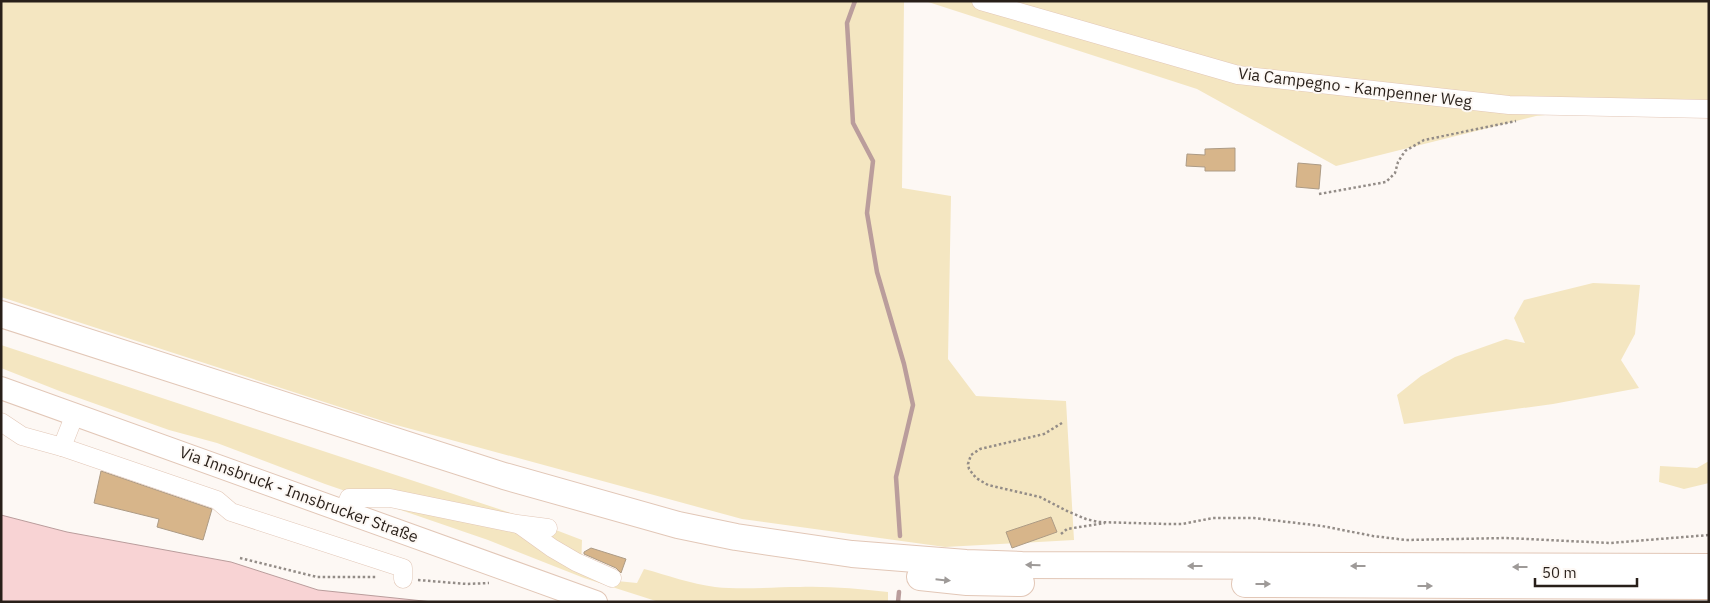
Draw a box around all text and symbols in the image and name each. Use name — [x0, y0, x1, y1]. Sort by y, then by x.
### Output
street label: Via Campegno - Kampenner Weg — [1237, 63, 1474, 111]
street label: Via Innsbruck - Innsbrucker Straße — [177, 441, 421, 547]
scale bar — [1535, 556, 1638, 588]
one-way arrow — [1024, 561, 1040, 569]
one-way arrow — [1187, 562, 1203, 570]
one-way arrow — [1349, 562, 1365, 570]
one-way arrow — [1512, 563, 1528, 571]
text: 50 m — [1542, 563, 1577, 582]
one-way arrow — [935, 576, 951, 584]
one-way arrow — [1255, 580, 1271, 588]
one-way arrow — [1418, 582, 1434, 590]

